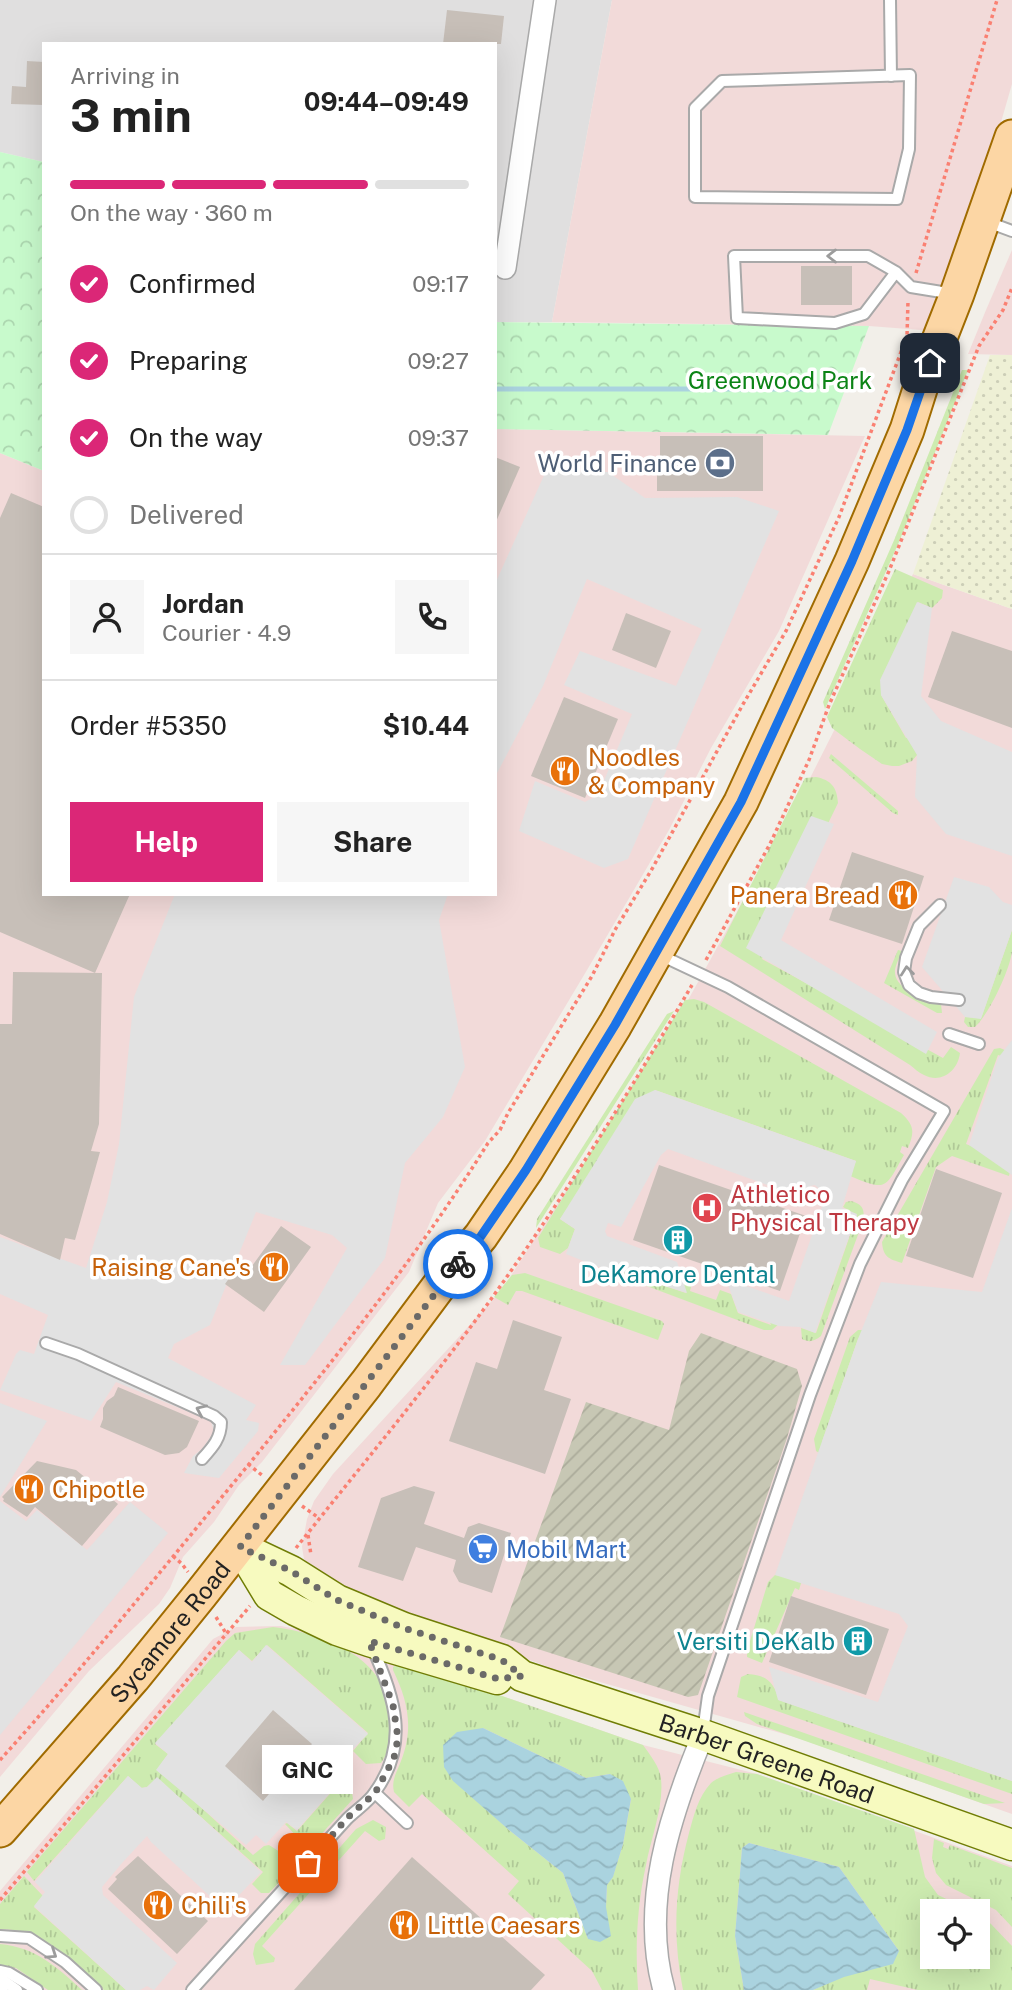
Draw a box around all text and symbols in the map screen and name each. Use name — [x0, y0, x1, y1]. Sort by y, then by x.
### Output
text: Arriving in — [70, 62, 180, 89]
text: 09:44–09:49 — [304, 86, 469, 117]
text: 3 min — [70, 88, 192, 142]
text: On the way · 360 m — [70, 199, 273, 226]
one-way arrow — [826, 248, 836, 264]
icon: check — [70, 265, 108, 303]
text: Confirmed — [129, 268, 256, 299]
text: 09:17 — [412, 270, 469, 297]
pin — [900, 333, 960, 393]
icon: check — [70, 342, 108, 380]
icon: home — [911, 344, 949, 382]
text: Preparing — [129, 345, 248, 376]
text: 09:27 — [408, 347, 469, 374]
park label: Greenwood Park — [688, 366, 872, 394]
icon: check — [70, 419, 108, 457]
text: On the way — [129, 422, 263, 453]
text: 09:37 — [408, 424, 469, 451]
bank icon: World Finance — [703, 446, 737, 480]
place label: World Finance — [538, 449, 697, 477]
text: Delivered — [129, 499, 244, 530]
button: person — [70, 580, 144, 654]
button: phone — [395, 580, 469, 654]
text: Jordan — [162, 588, 244, 619]
text: Courier · 4.9 — [162, 619, 291, 646]
text: Order #5350 — [70, 710, 227, 741]
text: $10.44 — [382, 710, 469, 741]
place label: Noodles & Company — [588, 743, 716, 799]
restaurant icon: Noodles & Company — [548, 754, 582, 788]
button: Help — [70, 802, 263, 882]
button: Share — [277, 802, 469, 882]
restaurant icon: Panera Bread — [886, 878, 920, 912]
place label: Panera Bread — [730, 881, 880, 909]
one-way arrow — [900, 965, 915, 976]
place label: Athletico Physical Therapy — [730, 1180, 920, 1236]
hospital icon: Athletico Physical Therapy — [690, 1191, 724, 1225]
building icon: DeKamore Dental — [661, 1223, 695, 1257]
courier — [423, 1229, 493, 1299]
icon: bike — [439, 1245, 477, 1283]
restaurant icon: Raising Cane's — [257, 1250, 291, 1284]
place label: Raising Cane's — [91, 1253, 251, 1281]
place label: DeKamore Dental — [580, 1260, 776, 1288]
one-way arrow — [195, 1404, 208, 1418]
restaurant icon: Chipotle — [12, 1472, 46, 1506]
place label: Chipotle — [52, 1475, 145, 1503]
supermarket icon: Mobil Mart — [466, 1532, 500, 1566]
place label: Mobil Mart — [506, 1535, 627, 1563]
street label: Sycamore Road — [104, 1555, 236, 1709]
building icon: Versiti DeKalb — [841, 1624, 875, 1658]
place label: Versiti DeKalb — [677, 1627, 835, 1655]
street label: Barber Greene Road — [655, 1708, 878, 1809]
callout: GNC — [262, 1744, 354, 1793]
text: GNC — [282, 1756, 333, 1783]
pin — [278, 1833, 338, 1893]
icon: bag — [289, 1844, 327, 1882]
restaurant icon: Chili's — [141, 1888, 175, 1922]
place label: Chili's — [181, 1891, 247, 1919]
map controls — [920, 1899, 990, 1969]
button: locate — [920, 1899, 990, 1969]
restaurant icon: Little Caesars — [387, 1908, 421, 1942]
place label: Little Caesars — [427, 1911, 580, 1939]
one-way arrow — [45, 1945, 58, 1958]

